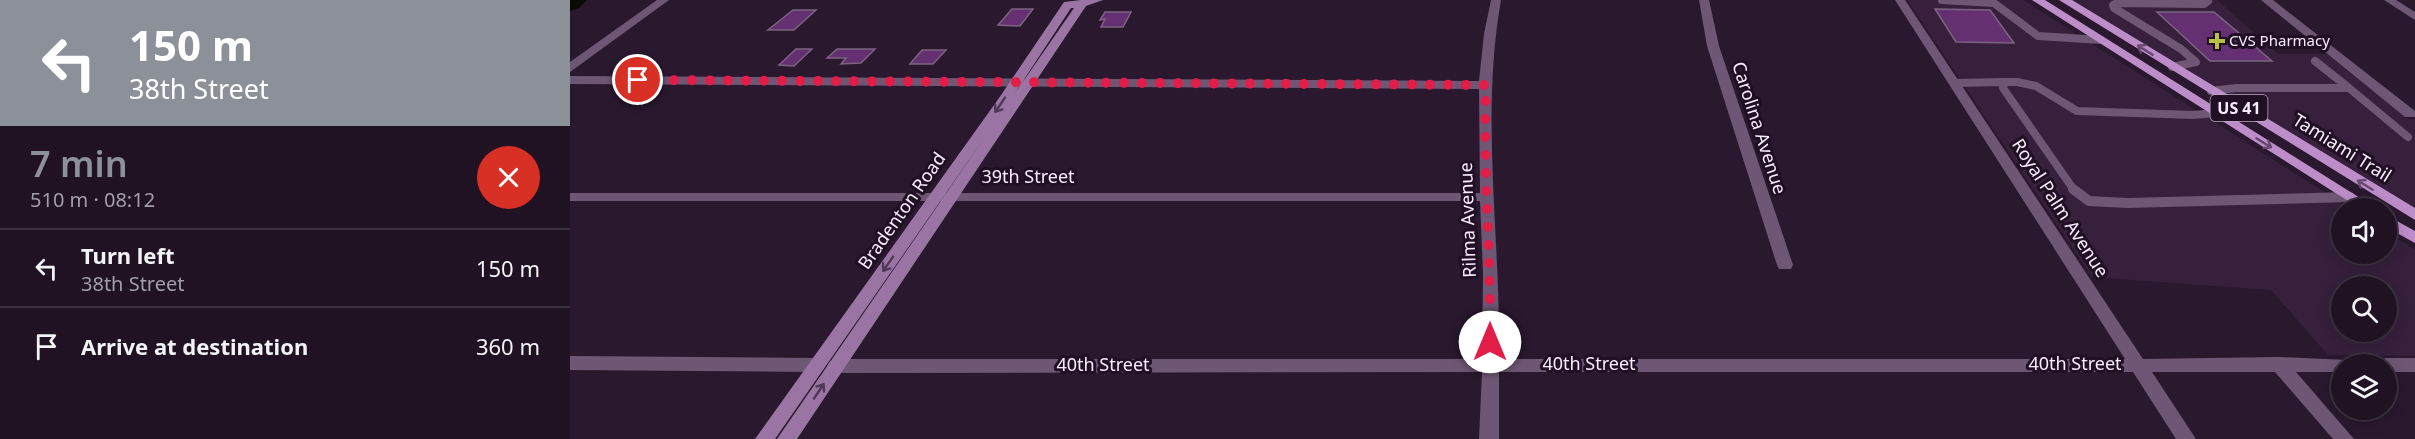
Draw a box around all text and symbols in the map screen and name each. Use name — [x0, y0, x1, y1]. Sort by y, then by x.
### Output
text: 150 m — [129, 16, 253, 73]
icon: left — [30, 24, 108, 102]
place label: CVS Pharmacy — [2229, 30, 2330, 50]
marker: CVS Pharmacy — [2210, 34, 2224, 48]
one-way arrow — [2137, 44, 2154, 56]
pin — [612, 54, 663, 105]
street label: Carolina Avenue — [1727, 58, 1793, 197]
icon: arrive — [621, 63, 654, 96]
text: 38th Street — [129, 70, 269, 107]
road number: US 41 — [2210, 95, 2268, 121]
one-way arrow — [994, 96, 1006, 113]
street label: Tamiami Trail — [2289, 107, 2396, 187]
street label: Royal Palm Avenue — [2007, 134, 2115, 281]
one-way arrow — [2255, 137, 2272, 149]
text: 7 min — [30, 139, 128, 188]
button: close — [477, 146, 540, 209]
street label: Bradenton Road — [852, 147, 950, 274]
street label: Rilma Avenue — [1453, 162, 1481, 278]
street label: 39th Street — [981, 164, 1075, 188]
one-way arrow — [2357, 178, 2374, 190]
text: 510 m · 08:12 — [30, 186, 155, 213]
map controls — [2331, 198, 2397, 420]
button: sound — [2331, 198, 2397, 264]
text: Turn left — [81, 240, 175, 270]
icon: left — [30, 252, 63, 285]
text: 150 m — [476, 253, 540, 283]
one-way arrow — [882, 256, 894, 272]
text: 38th Street — [81, 270, 185, 297]
button: search — [2331, 276, 2397, 342]
position arrow — [1458, 310, 1522, 374]
icon: arrive — [30, 330, 63, 363]
text: Arrive at destination — [81, 331, 308, 361]
text: 360 m — [476, 331, 540, 361]
street label: 40th Street — [1542, 351, 1636, 375]
street label: 40th Street — [2028, 351, 2122, 375]
street label: 40th Street — [1056, 352, 1150, 376]
button: layers — [2331, 354, 2397, 420]
one-way arrow — [813, 383, 825, 399]

